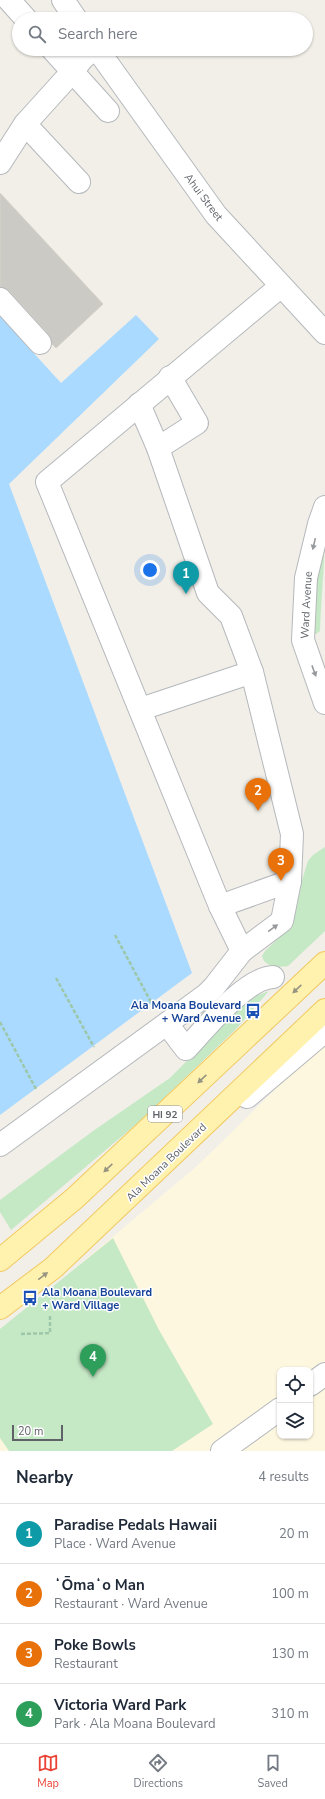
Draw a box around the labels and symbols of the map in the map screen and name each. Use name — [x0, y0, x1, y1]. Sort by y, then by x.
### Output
street label: Ahui Street — [181, 170, 226, 224]
one-way arrow — [310, 538, 316, 550]
your location — [140, 560, 160, 580]
pin: 1 — [173, 561, 199, 594]
street label: Ward Avenue — [297, 571, 316, 639]
one-way arrow — [311, 665, 317, 677]
pin: 2 — [245, 778, 271, 811]
pin: 3 — [268, 848, 294, 881]
one-way arrow — [268, 924, 278, 932]
one-way arrow — [292, 985, 302, 994]
place label: Ala Moana Boulevard + Ward Avenue — [131, 998, 241, 1026]
bus stop icon: Ala Moana Boulevard + Ward Avenue — [244, 1002, 262, 1020]
one-way arrow — [197, 1074, 207, 1083]
road number: HI 92 — [148, 1106, 182, 1122]
street label: Ala Moana Boulevard — [123, 1120, 210, 1205]
one-way arrow — [103, 1163, 113, 1173]
one-way arrow — [37, 1272, 48, 1280]
place label: Ala Moana Boulevard + Ward Village — [42, 1285, 152, 1313]
bus stop icon: Ala Moana Boulevard + Ward Village — [21, 1289, 39, 1307]
pin: 4 — [80, 1344, 106, 1377]
scale bar — [12, 1423, 63, 1442]

